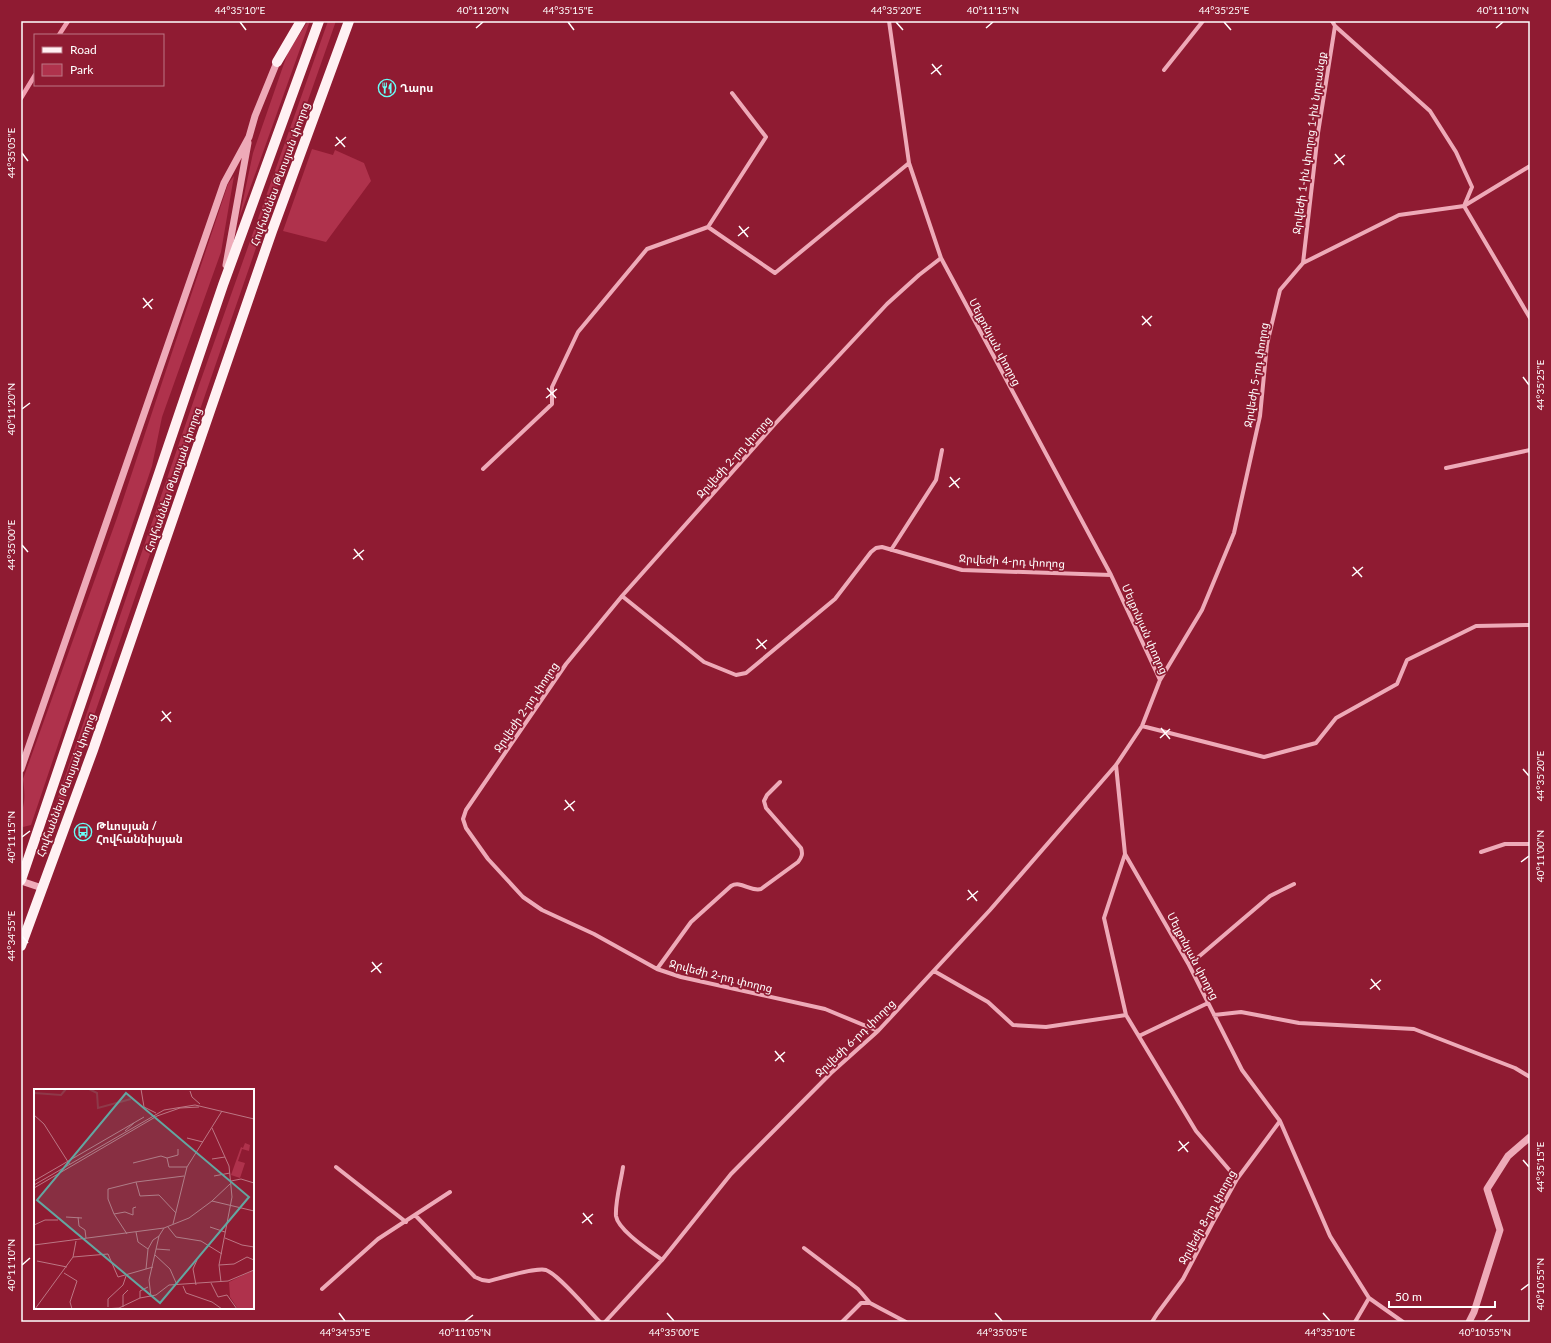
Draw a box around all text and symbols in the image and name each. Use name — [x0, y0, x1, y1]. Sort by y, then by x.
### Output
text: 44°35'10"E — [215, 4, 265, 16]
text: 40°11'20"N — [457, 4, 509, 16]
text: 44°35'15"E — [543, 4, 593, 16]
text: 44°35'20"E — [871, 4, 921, 16]
text: 40°11'15"N — [967, 4, 1019, 16]
text: 44°35'25"E — [1199, 4, 1249, 16]
text: 40°11'10"N — [1477, 4, 1529, 16]
legend — [34, 34, 164, 86]
text: Road — [70, 42, 97, 57]
street label: Ջրվեժի 1-ին փողոց 1-ին նրբանցք — [1289, 51, 1329, 235]
text: Park — [70, 62, 94, 77]
restaurant icon: Ղարս — [377, 78, 397, 98]
place label: Ղարս — [400, 81, 433, 95]
street label: Հովհաննես Թևոսյան փողոց — [247, 100, 313, 248]
text: 44°35'05"E — [5, 128, 17, 178]
street label: Մելքոնյան փողոց — [966, 296, 1024, 388]
street label: Ջրվեժի 5-րդ փողոց — [1241, 322, 1271, 428]
text: 44°35'25"E — [1534, 360, 1546, 410]
text: 40°11'20"N — [5, 383, 17, 435]
street label: Հովհաննես Թևոսյան փողոց — [142, 406, 204, 554]
street label: Ջրվեժի 2-րդ փողոց — [693, 413, 775, 501]
text: 44°35'00"E — [5, 520, 17, 570]
street label: Ջրվեժի 4-րդ փողոց — [959, 551, 1065, 571]
street label: Մելքոնյան փողոց — [1119, 582, 1171, 676]
street label: Ջրվեժի 2-րդ փողոց — [491, 659, 561, 755]
street label: Հովհաննես Թևոսյան փողոց — [33, 711, 99, 859]
text: 44°35'20"E — [1534, 751, 1546, 801]
text: 40°11'15"N — [5, 811, 17, 863]
place label: Թևոսյան / Հովհաննիսյան — [96, 819, 183, 846]
bus stop icon: Թևոսյան / Հովհաննիսյան — [73, 822, 93, 842]
text: 40°11'00"N — [1534, 830, 1546, 882]
street label: Մելքոնյան փողոց — [1164, 910, 1222, 1002]
text: 44°34'55"E — [5, 911, 17, 961]
street label: Ջրվեժի 2-րդ փողոց — [668, 956, 774, 996]
street label: Ջրվեժի 6-րդ փողոց — [812, 996, 898, 1080]
inset map — [34, 1089, 254, 1309]
text: 44°35'15"E — [1534, 1142, 1546, 1192]
street label: Ջրվեժի 8-րդ փողոց — [1175, 1167, 1239, 1267]
text: 40°11'10"N — [5, 1239, 17, 1291]
text: 40°10'55"N — [1534, 1258, 1546, 1310]
scale bar — [1389, 1283, 1495, 1309]
text: 50 m — [1395, 1289, 1422, 1304]
text: 44°34'55"E — [320, 1326, 370, 1338]
text: 40°11'05"N — [439, 1326, 491, 1338]
text: 44°35'00"E — [649, 1326, 699, 1338]
text: 44°35'05"E — [977, 1326, 1027, 1338]
text: 44°35'10"E — [1305, 1326, 1355, 1338]
text: 40°10'55"N — [1459, 1326, 1511, 1338]

